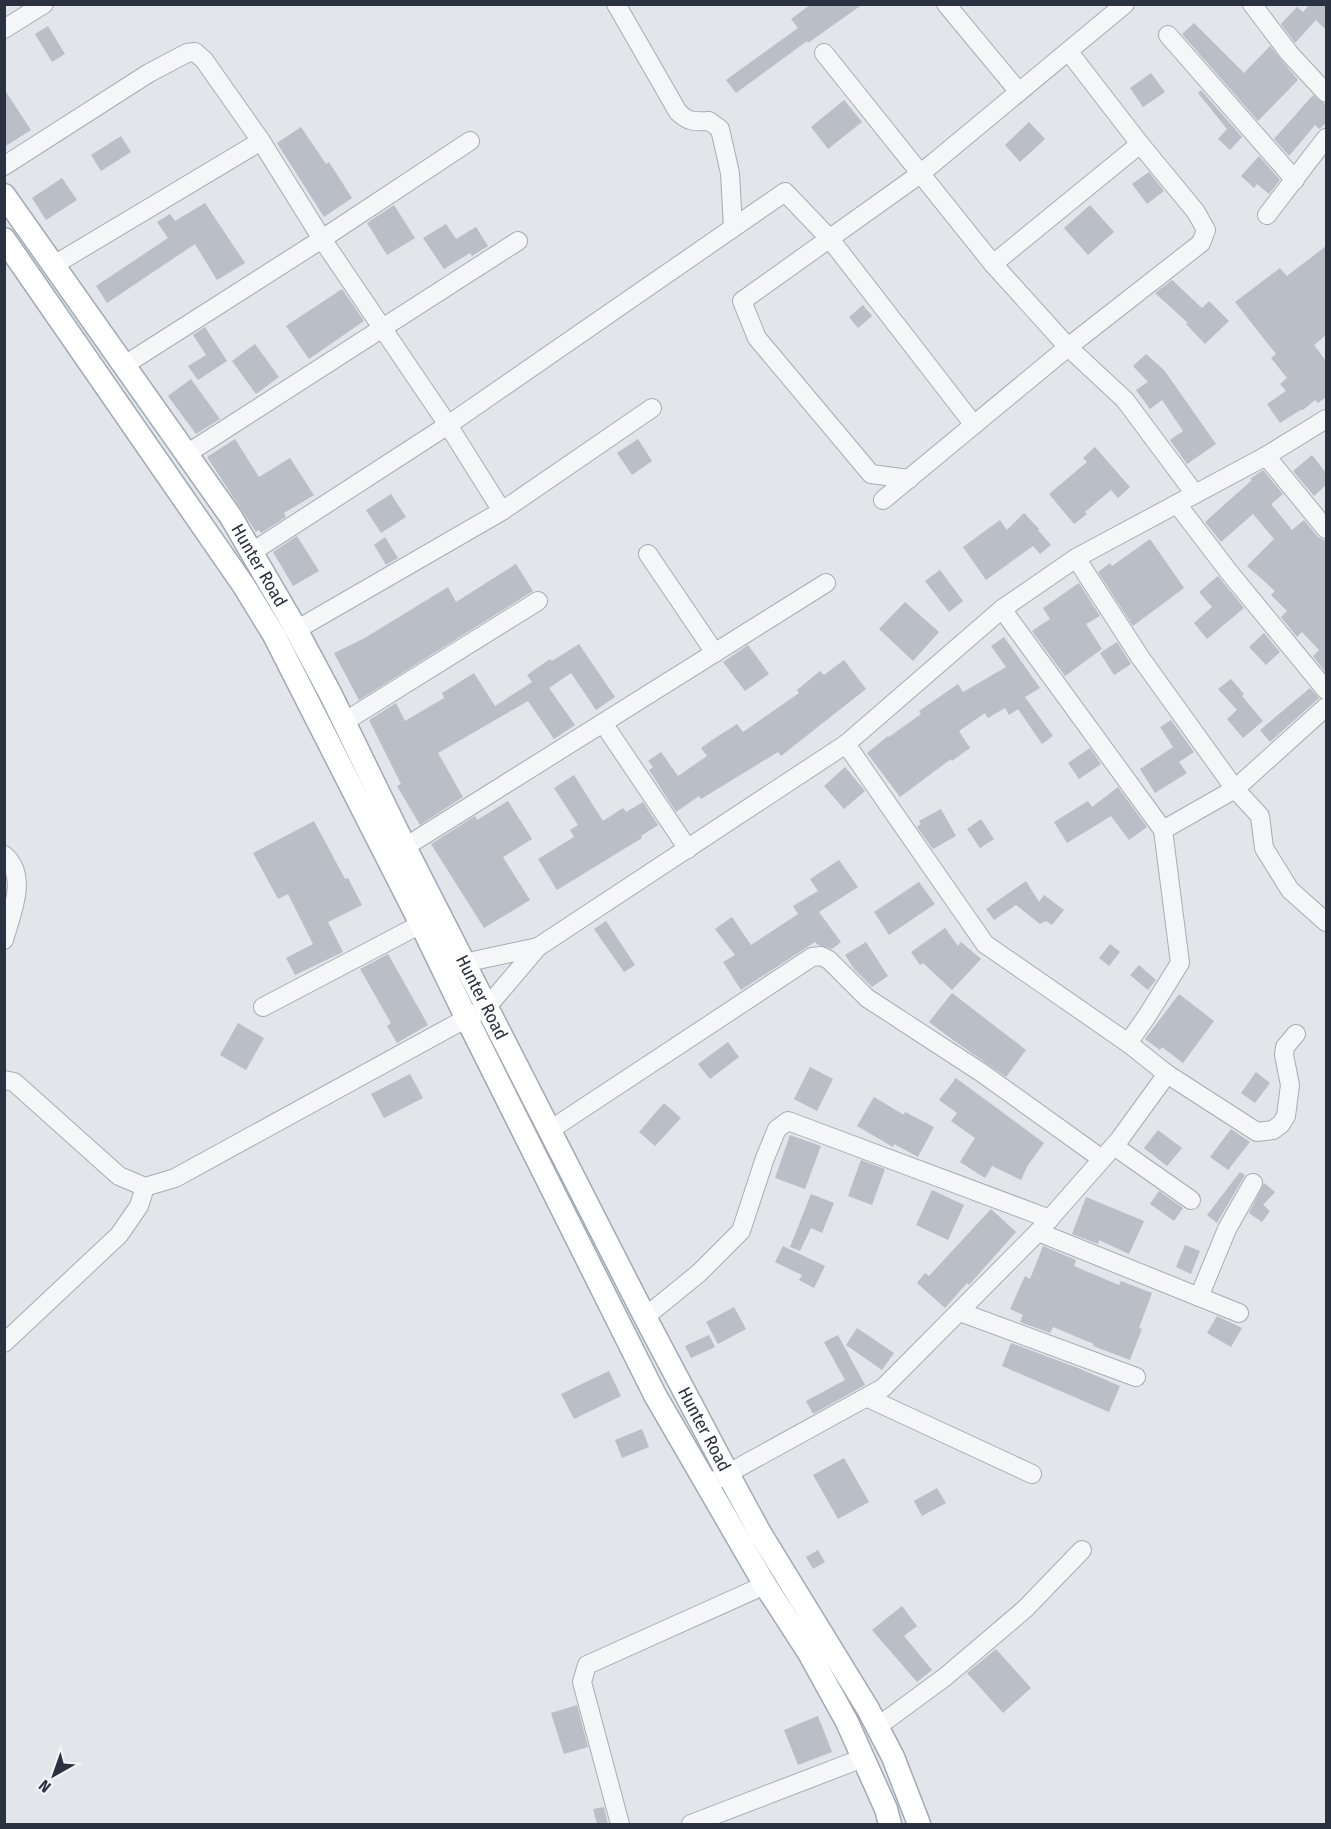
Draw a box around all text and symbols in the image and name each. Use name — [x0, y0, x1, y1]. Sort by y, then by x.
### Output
street label: Hunter Road — [226, 520, 292, 611]
street label: Hunter Road — [451, 951, 513, 1043]
street label: Hunter Road — [673, 1383, 736, 1475]
north arrow — [24, 1745, 84, 1805]
text: N — [35, 1776, 54, 1796]

